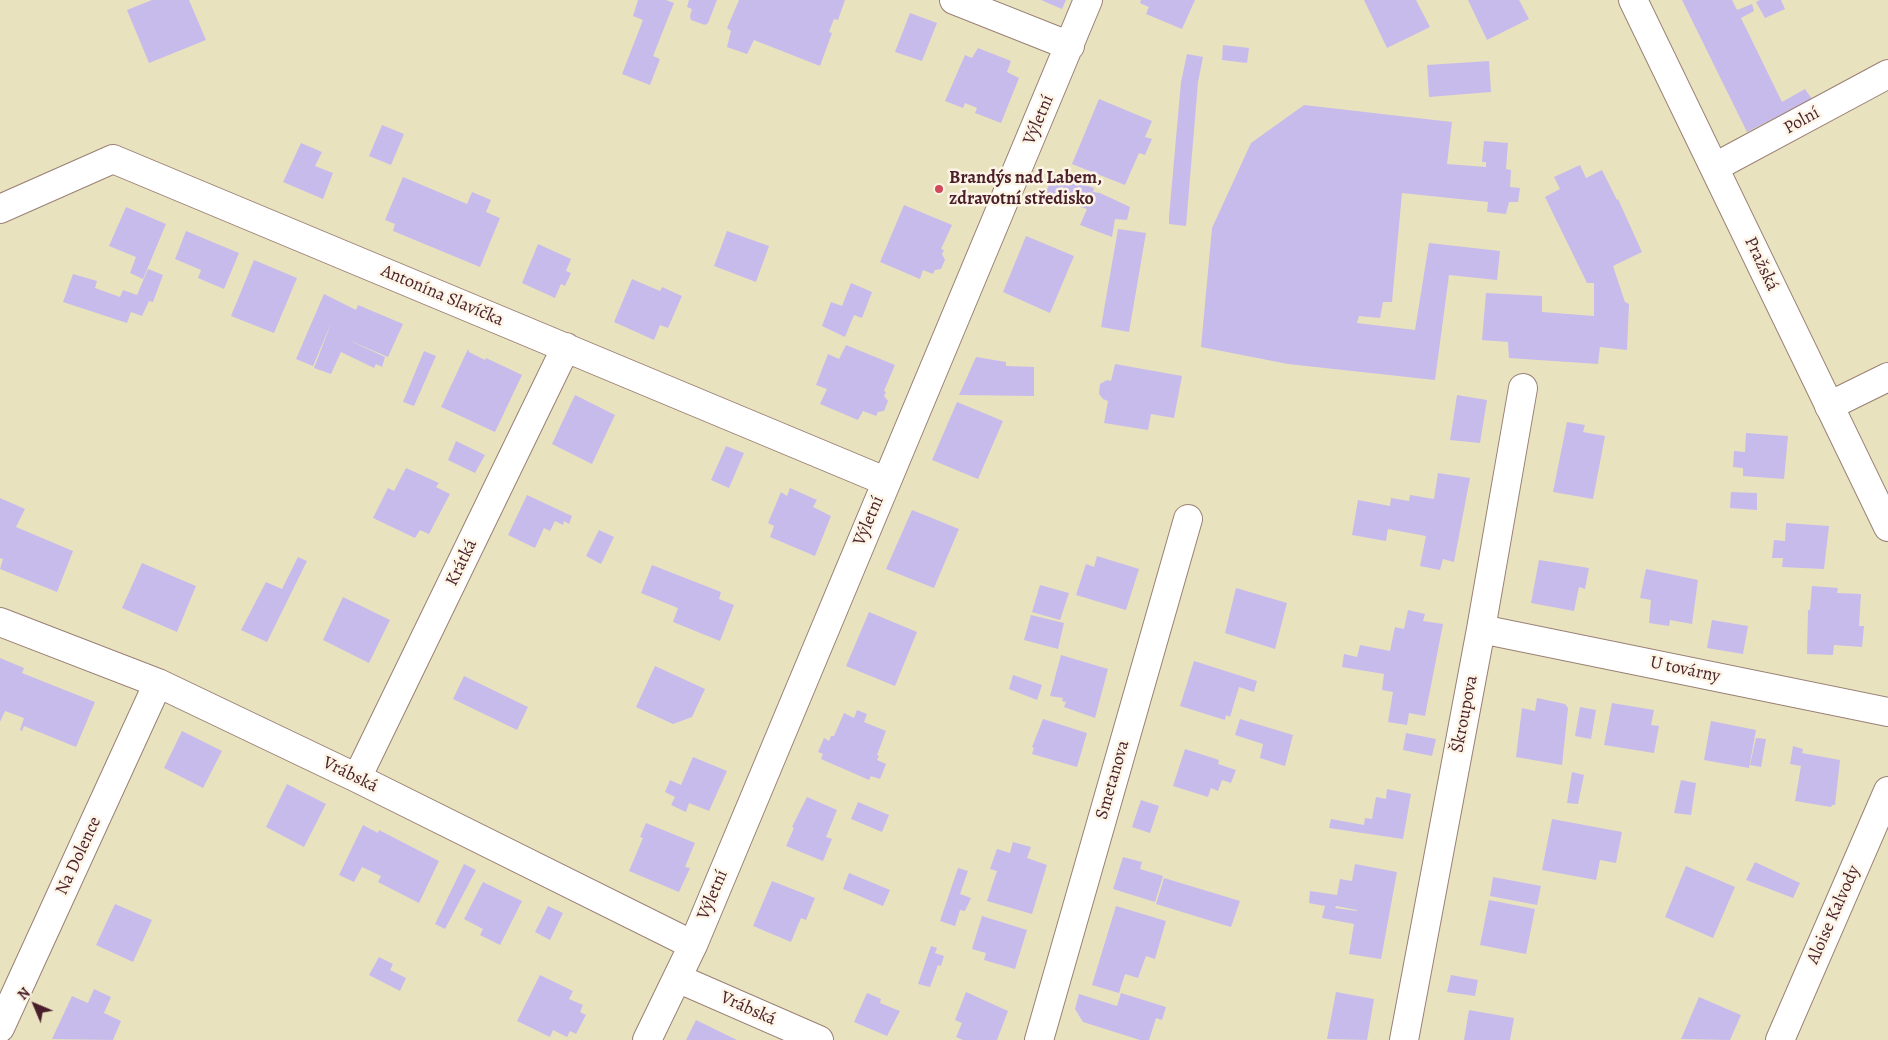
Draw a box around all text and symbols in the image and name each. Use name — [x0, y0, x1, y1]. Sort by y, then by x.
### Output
street label: Výletní — [1019, 92, 1059, 148]
street label: Polní — [1780, 102, 1824, 140]
place label: Brandýs nad Labem, zdravotní středisko — [949, 168, 1102, 210]
marker: Brandýs nad Labem, zdravotní středisko — [933, 183, 945, 195]
street label: Pražská — [1739, 233, 1783, 295]
street label: Antonína Slavíčka — [377, 260, 507, 332]
street label: Výletní — [849, 493, 889, 549]
street label: Krátká — [441, 536, 483, 590]
street label: U továrny — [1648, 652, 1722, 688]
street label: Škroupova — [1447, 674, 1483, 754]
street label: Smetanova — [1091, 738, 1135, 822]
street label: Vrábská — [319, 752, 381, 798]
street label: Na Dolence — [51, 813, 107, 899]
street label: Aloise Kalvody — [1803, 862, 1865, 968]
street label: Výletní — [693, 867, 733, 923]
north arrow — [10, 980, 60, 1030]
text: N — [14, 984, 34, 1004]
street label: Vrábská — [717, 987, 779, 1031]

